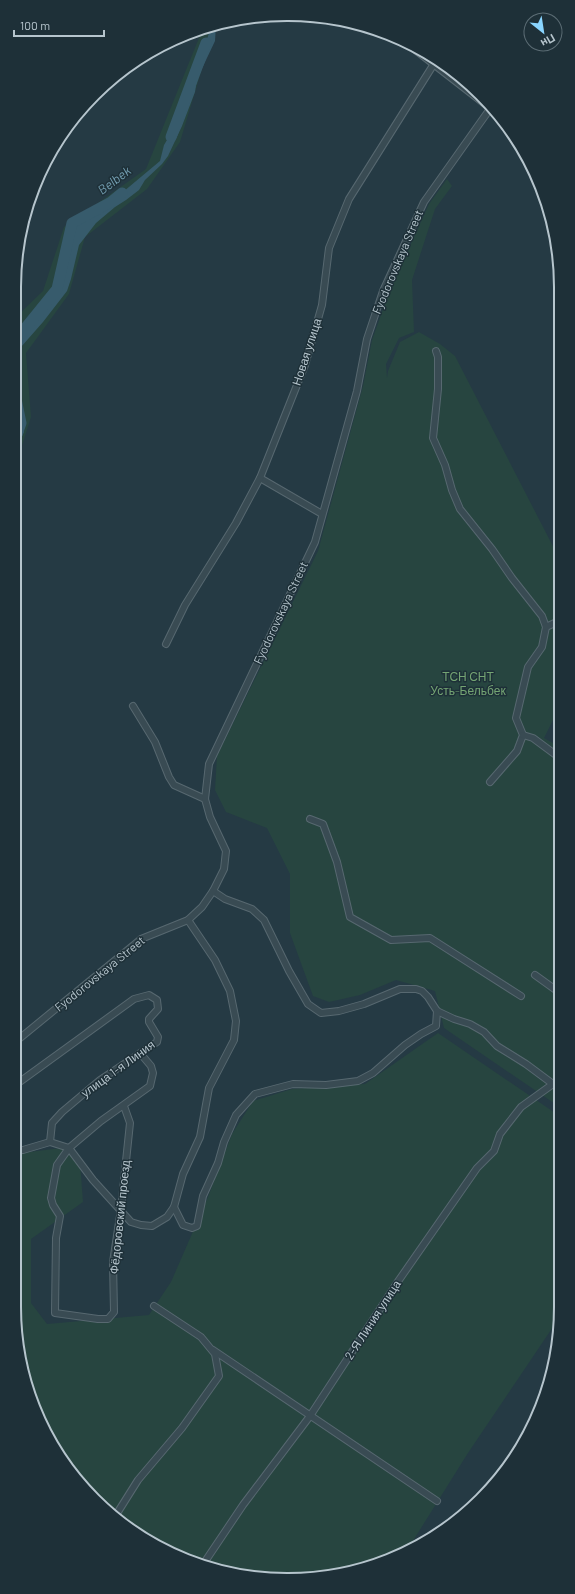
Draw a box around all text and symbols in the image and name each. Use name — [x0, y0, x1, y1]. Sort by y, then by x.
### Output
scale bar — [14, 12, 104, 38]
north arrow — [523, 12, 563, 52]
text: 100 m — [20, 18, 50, 32]
text: Пн — [539, 32, 558, 50]
water label: Belbek — [94, 162, 134, 198]
street label: Fyodorovskaya Street — [369, 207, 425, 316]
street label: Новая улица — [289, 316, 325, 388]
street label: Fyodorovskaya Street — [250, 559, 310, 666]
park label: ТСН СНТ Усть-Бельбек — [430, 669, 506, 697]
street label: Fyodorovskaya Street — [52, 933, 147, 1014]
street label: улица 1-я Линия — [78, 1037, 158, 1100]
street label: Фёдоровский проезд — [106, 1159, 133, 1275]
street label: 2-Я Линия улица — [341, 1277, 404, 1362]

